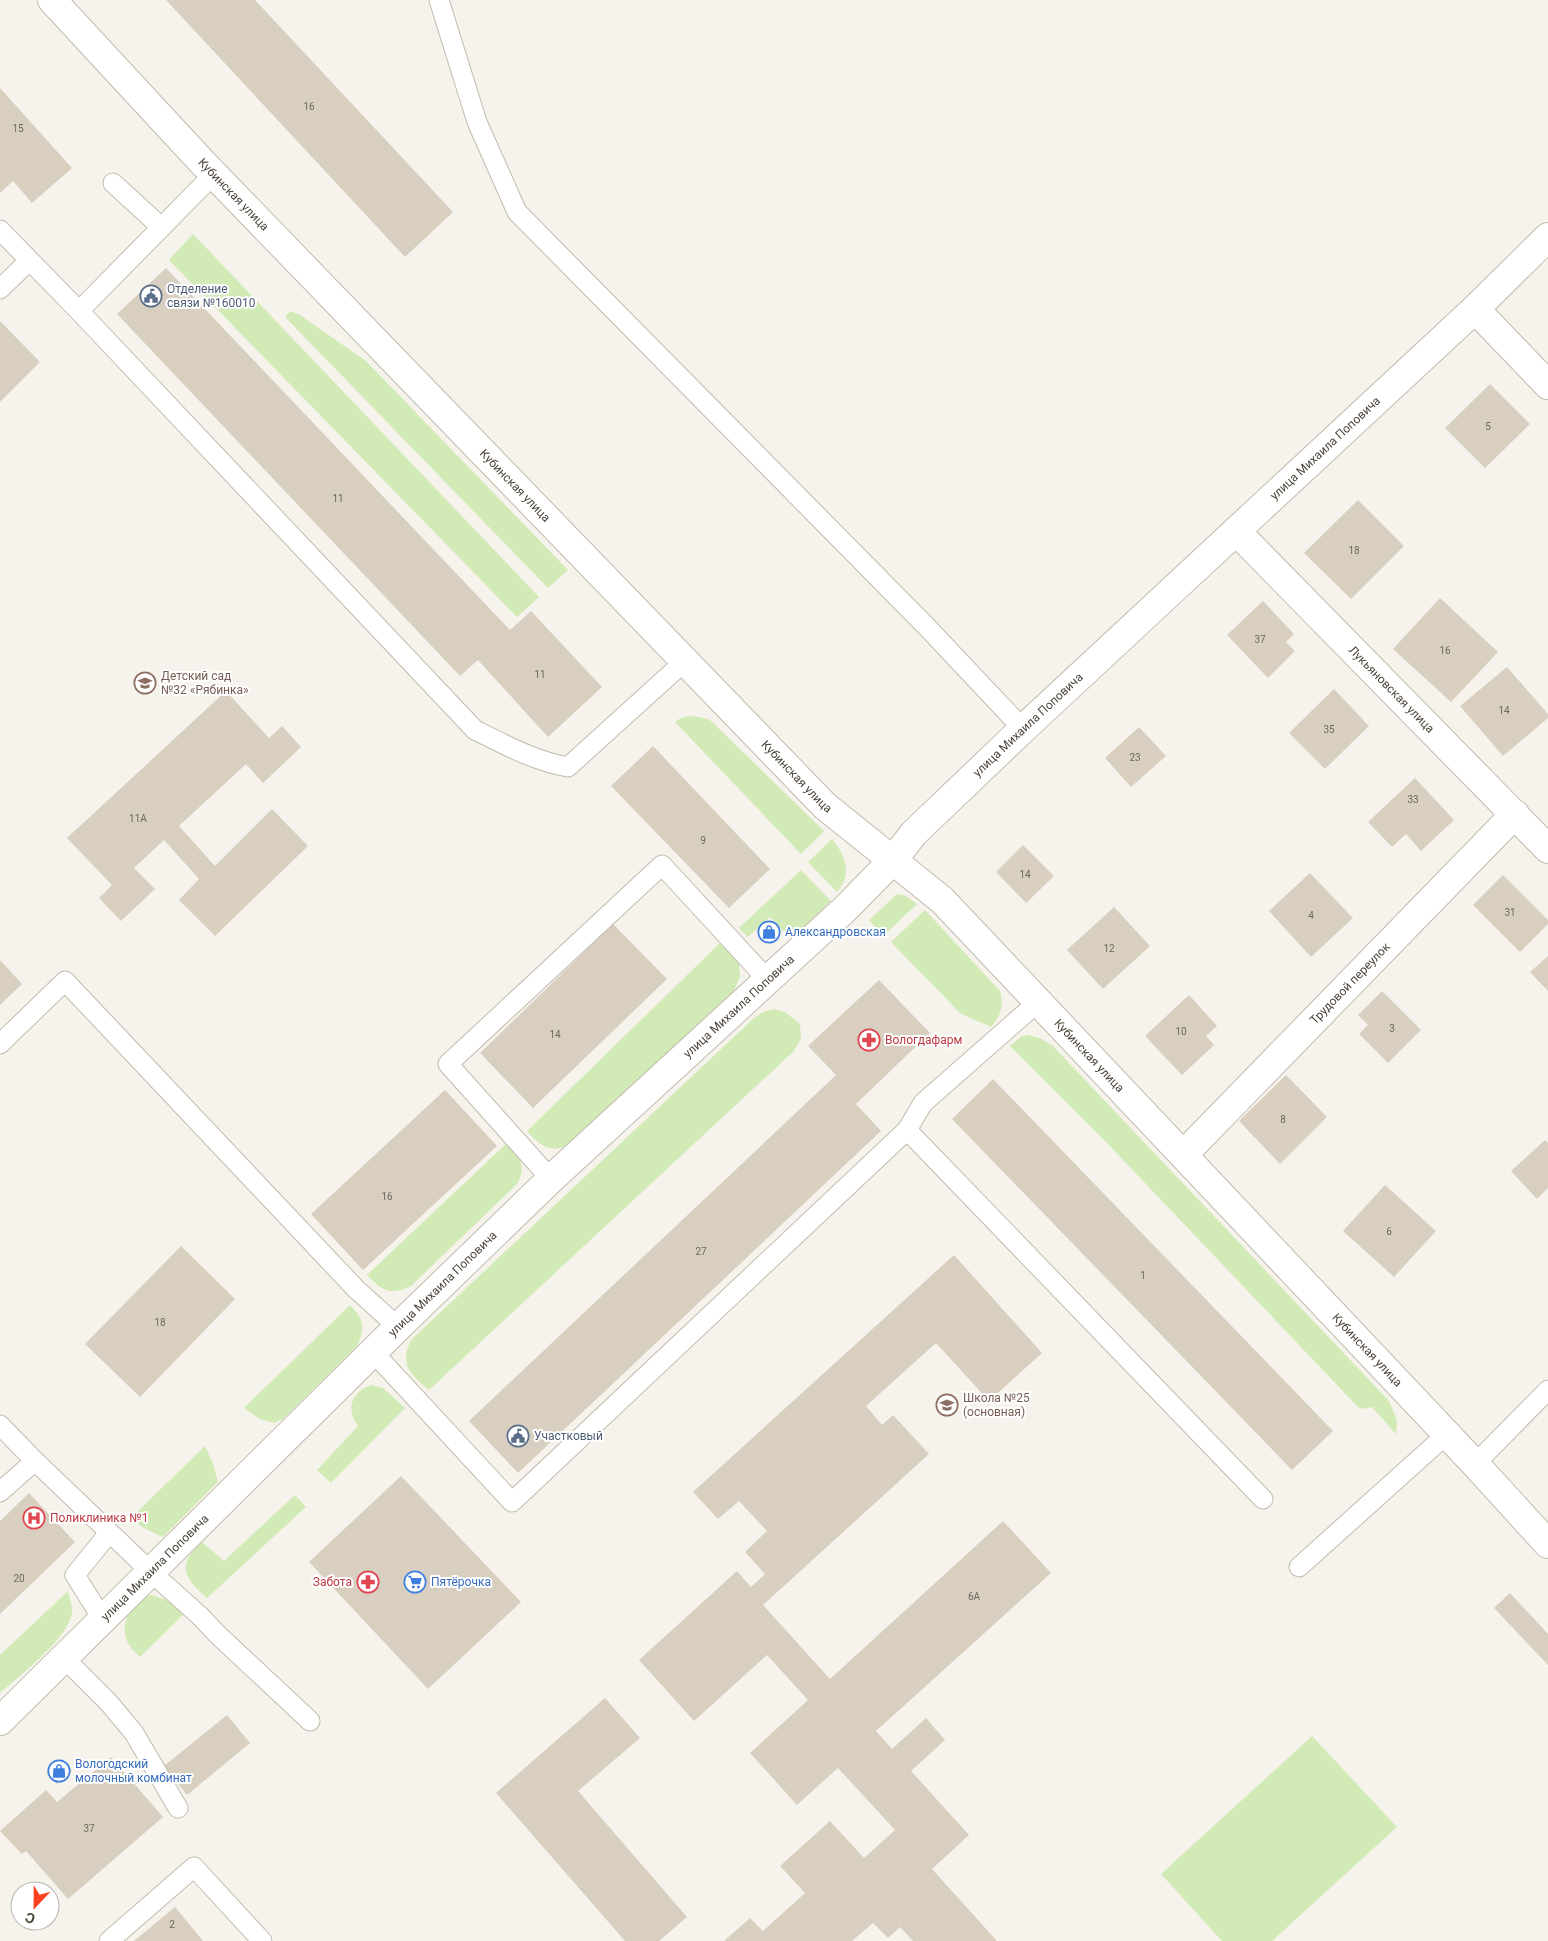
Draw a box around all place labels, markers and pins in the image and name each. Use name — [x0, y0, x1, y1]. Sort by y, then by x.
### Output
place label: Отделение связи №160010 — [167, 282, 256, 310]
public building icon: Отделение связи №160010 — [139, 284, 163, 308]
place label: Детский сад №32 «Рябинка» — [161, 669, 249, 697]
school or university icon: Детский сад №32 «Рябинка» — [133, 671, 157, 695]
shop icon: Александровская — [757, 920, 781, 944]
place label: Александровская — [785, 925, 886, 939]
pharmacy icon: Вологдафарм — [857, 1028, 881, 1052]
place label: Вологдафарм — [885, 1033, 962, 1047]
place label: Школа №25 (основная) — [963, 1391, 1030, 1419]
school or university icon: Школа №25 (основная) — [935, 1393, 959, 1417]
public building icon: Участковый — [506, 1424, 530, 1448]
place label: Участковый — [534, 1429, 603, 1443]
hospital icon: Поликлиника №1 — [22, 1506, 46, 1530]
place label: Поликлиника №1 — [50, 1511, 148, 1525]
pharmacy icon: Забота — [356, 1570, 380, 1594]
supermarket icon: Пятёрочка — [403, 1570, 427, 1594]
place label: Забота — [313, 1575, 352, 1589]
place label: Пятёрочка — [431, 1575, 491, 1589]
place label: Вологодский молочный комбинат — [75, 1757, 192, 1785]
shop icon: Вологодский молочный комбинат — [47, 1759, 71, 1783]

